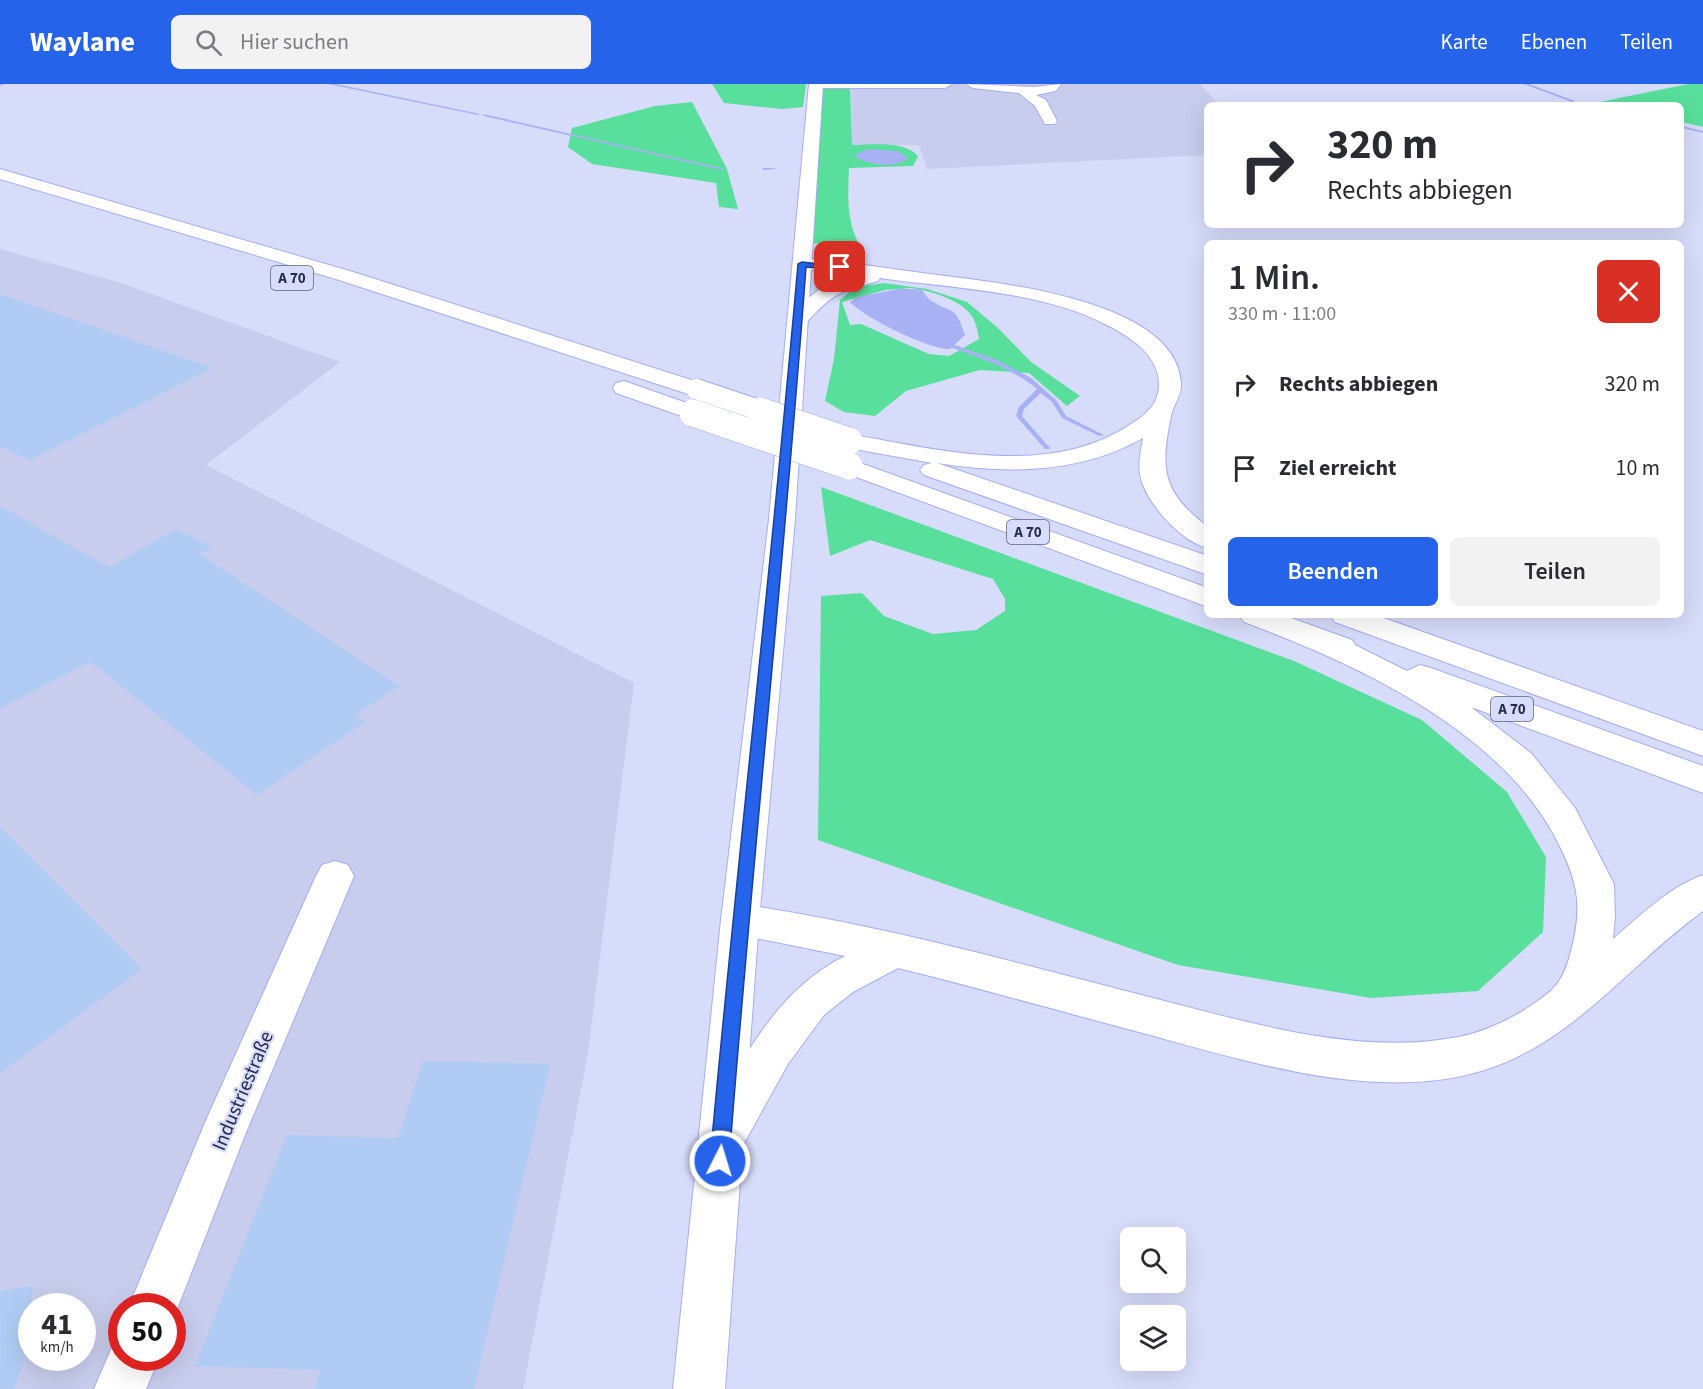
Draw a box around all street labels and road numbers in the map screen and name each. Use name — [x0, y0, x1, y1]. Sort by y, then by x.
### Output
road number: A 70 — [271, 266, 313, 290]
road number: A 70 — [1007, 520, 1049, 544]
road number: A 70 — [1491, 697, 1533, 721]
street label: Industriestraße — [205, 1027, 281, 1155]

